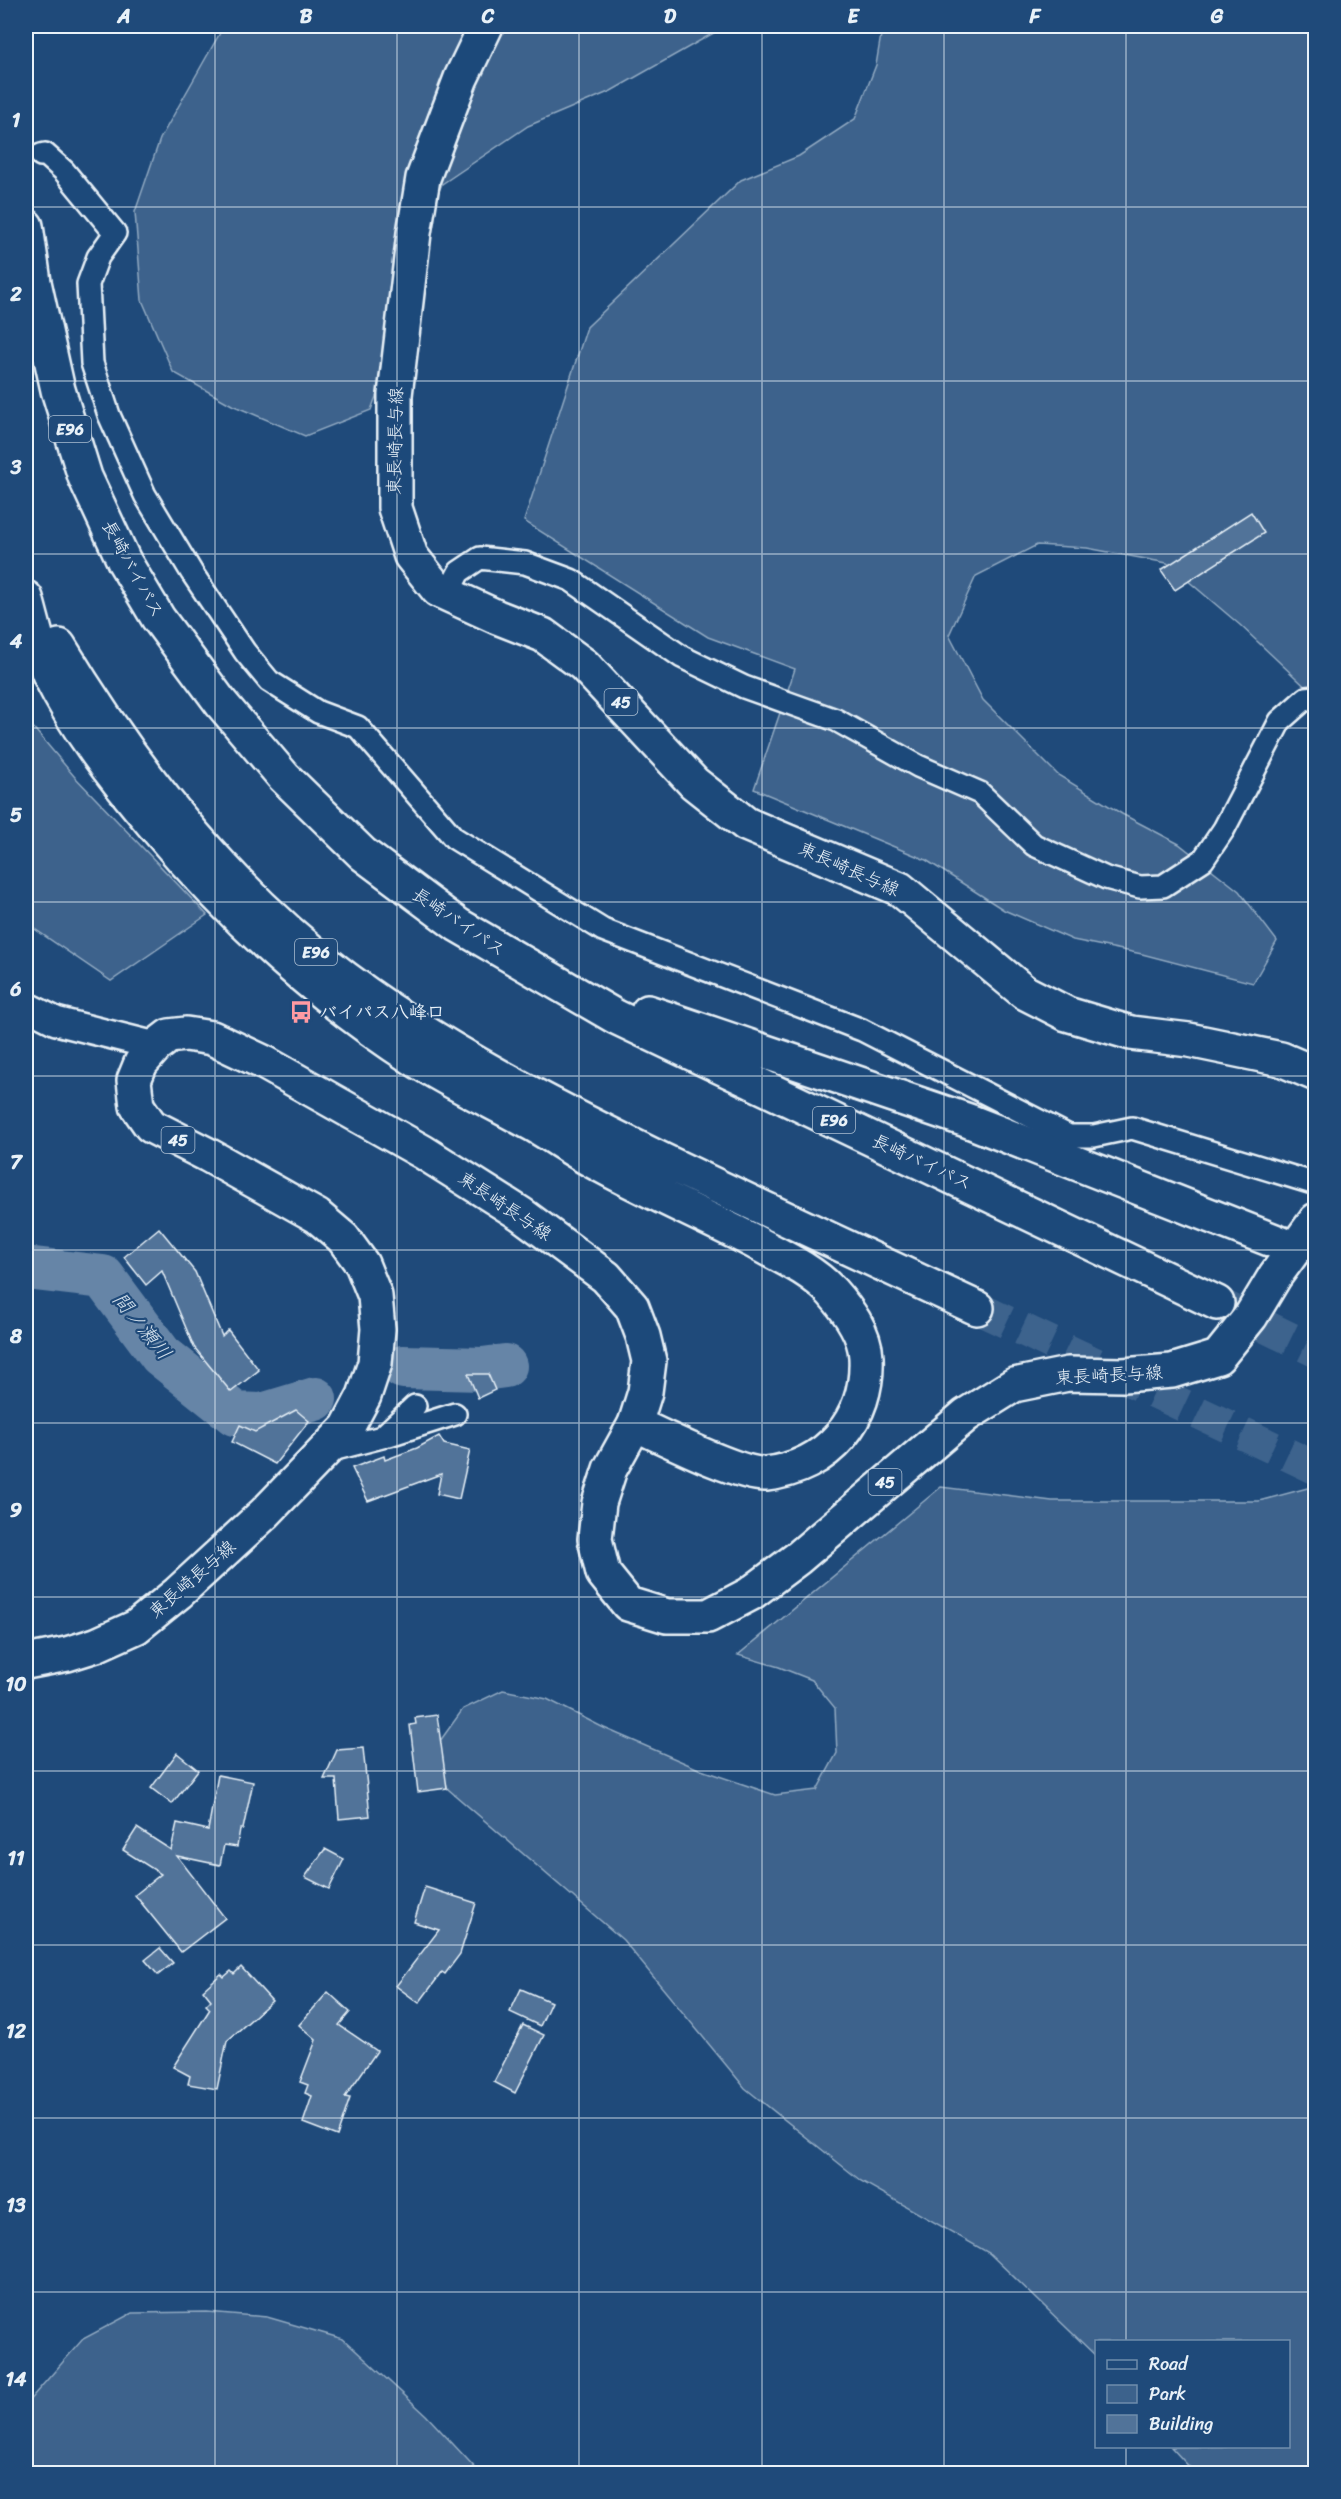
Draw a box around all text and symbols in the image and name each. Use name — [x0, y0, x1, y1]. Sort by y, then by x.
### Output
text: A — [116, 0, 131, 34]
text: B — [300, 0, 313, 34]
text: C — [481, 0, 495, 34]
text: D — [664, 0, 677, 34]
text: E — [847, 0, 860, 34]
text: F — [1029, 0, 1042, 34]
text: G — [1210, 0, 1224, 34]
text: 1 — [12, 103, 21, 138]
text: 2 — [9, 277, 22, 312]
street label: 東長崎長与線 — [378, 387, 412, 495]
road number: E96 — [49, 416, 91, 442]
text: 3 — [10, 450, 22, 485]
street label: 長崎バイパス — [93, 514, 173, 624]
text: 4 — [9, 624, 23, 659]
road number: 45 — [604, 689, 638, 715]
text: 5 — [10, 798, 22, 833]
street label: 東長崎長与線 — [793, 832, 905, 906]
street label: 長崎バイパス — [405, 879, 513, 965]
road number: E96 — [295, 939, 337, 965]
text: 6 — [9, 972, 22, 1007]
place label: バイパス八峰口 — [319, 996, 445, 1028]
bus stop icon: バイパス八峰口 — [288, 999, 314, 1025]
road number: E96 — [813, 1107, 855, 1133]
street label: 長崎バイパス — [866, 1125, 978, 1199]
road number: 45 — [162, 1127, 195, 1153]
text: 7 — [10, 1145, 23, 1180]
street label: 東長崎長与線 — [451, 1163, 559, 1249]
water label: 間ノ瀬川 — [103, 1284, 181, 1368]
text: 8 — [9, 1319, 23, 1354]
street label: 東長崎長与線 — [1054, 1356, 1164, 1394]
road number: 45 — [868, 1469, 902, 1495]
text: 9 — [10, 1493, 22, 1528]
street label: 東長崎長与線 — [141, 1531, 243, 1627]
text: 10 — [5, 1667, 27, 1702]
text: 11 — [7, 1841, 25, 1876]
text: 12 — [6, 2014, 27, 2049]
text: 13 — [6, 2188, 26, 2223]
legend — [1095, 2340, 1290, 2448]
text: Road — [1149, 2348, 1189, 2380]
text: 14 — [5, 2362, 27, 2397]
text: Park — [1149, 2378, 1186, 2410]
text: Building — [1149, 2408, 1213, 2440]

